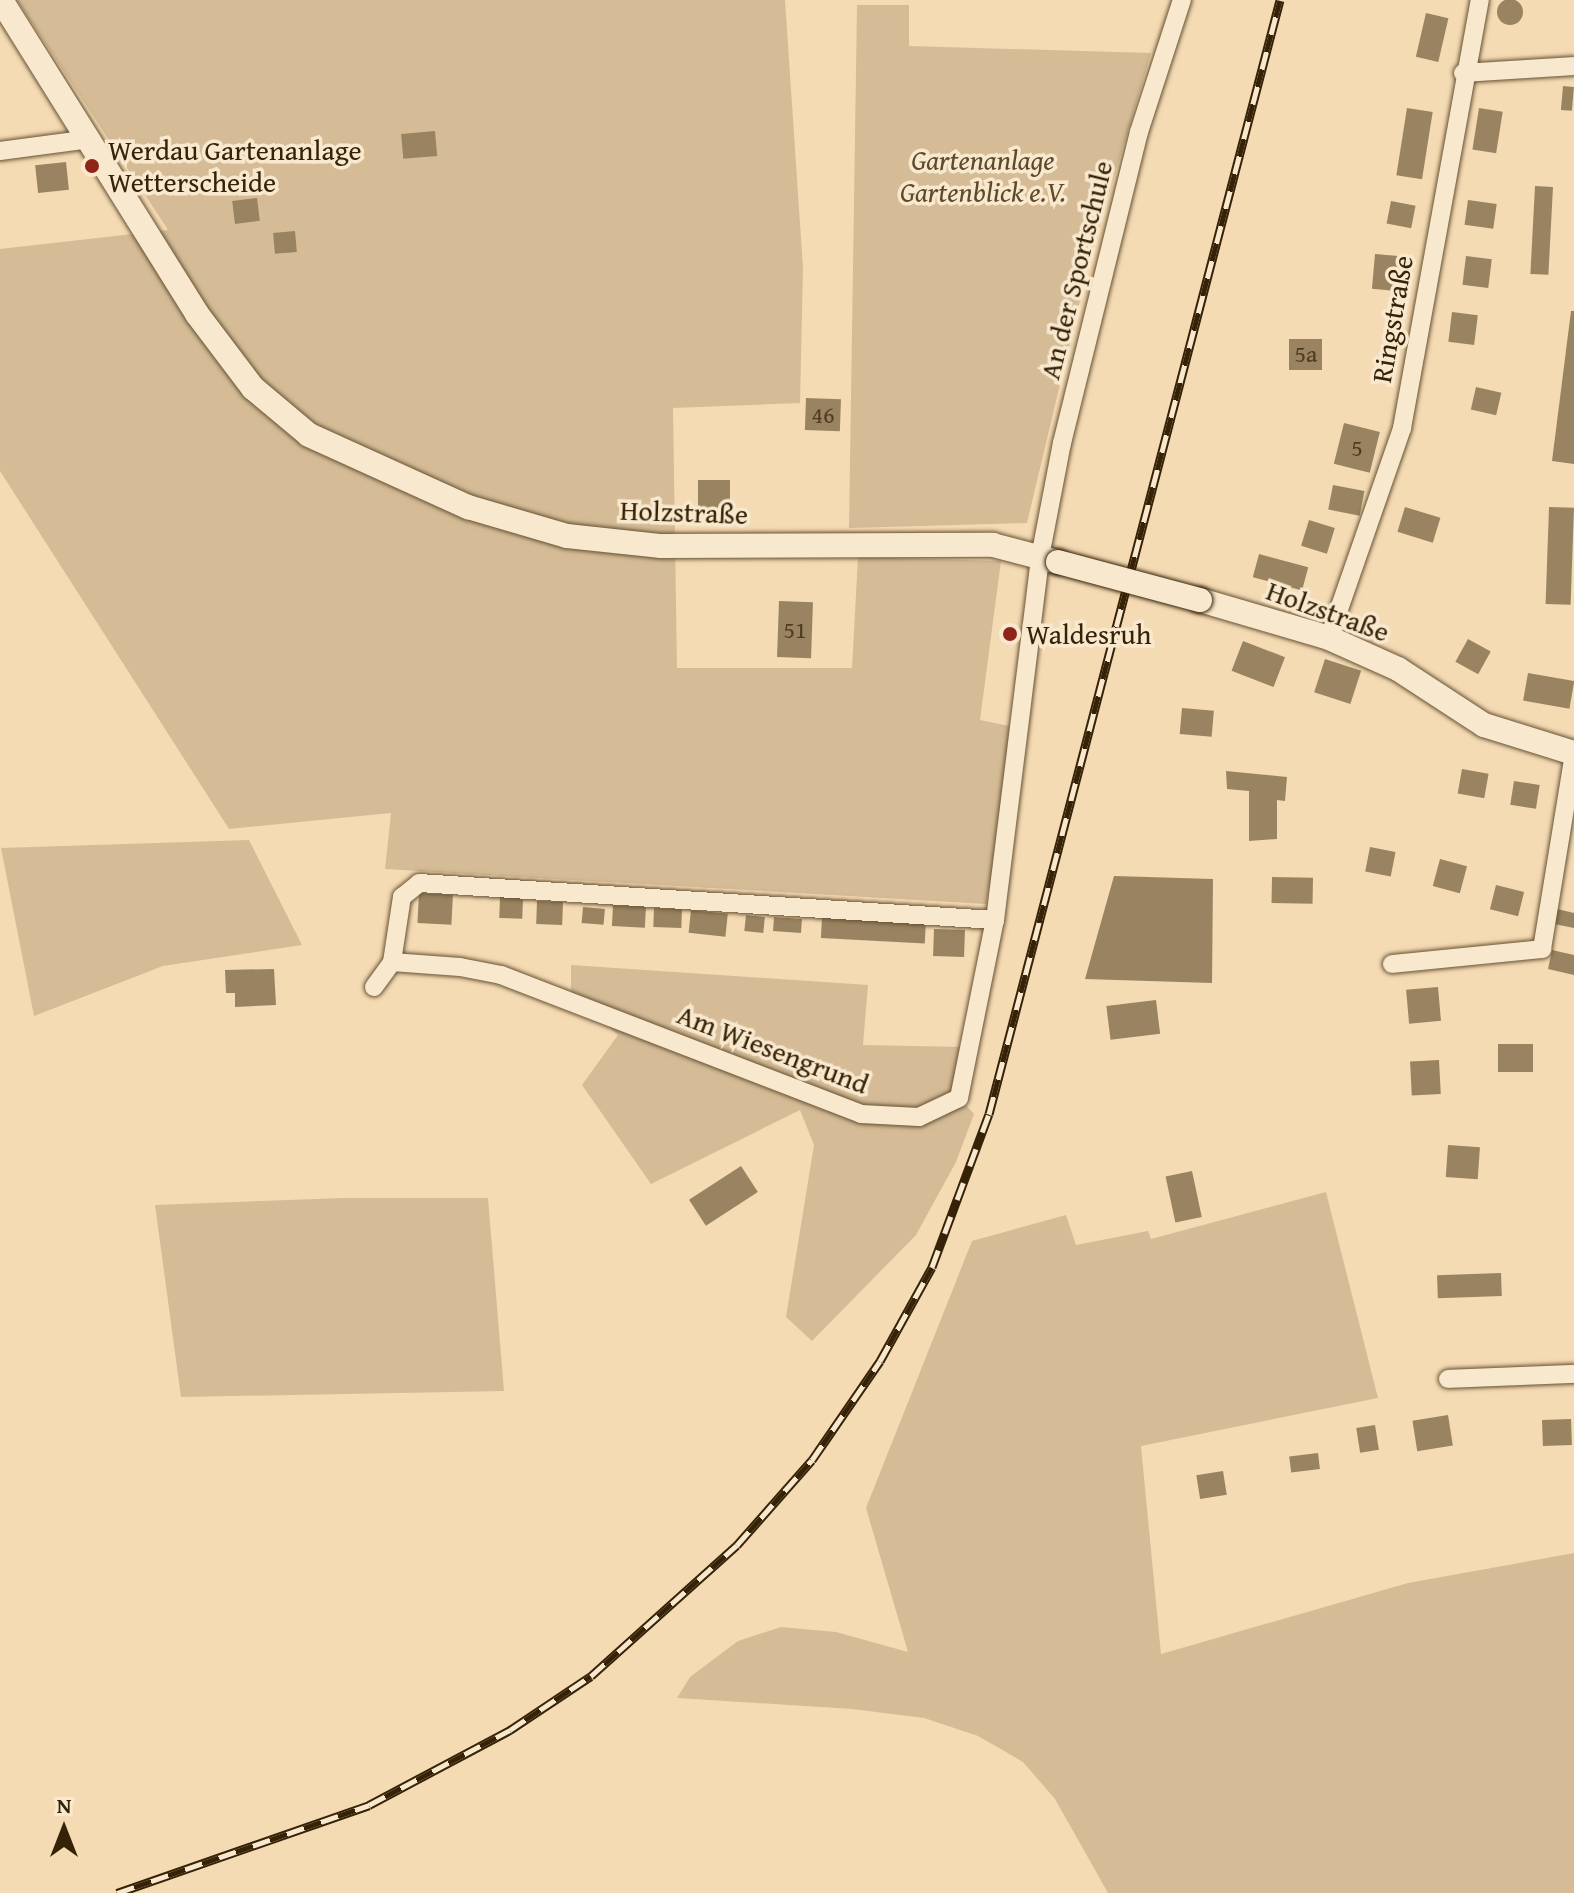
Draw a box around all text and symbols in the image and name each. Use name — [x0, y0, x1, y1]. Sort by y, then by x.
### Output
place label: Werdau Gartenanlage Wetterscheide — [108, 133, 362, 199]
park label: Gartenanlage Gartenblick e.V. — [900, 143, 1066, 209]
marker: Werdau Gartenanlage Wetterscheide — [83, 157, 101, 175]
street label: An der Sportschule — [1033, 157, 1119, 383]
street label: Ringstraße — [1364, 253, 1420, 385]
house number: 5a — [1295, 340, 1317, 368]
house number: 46 — [811, 401, 835, 429]
house number: 5 — [1351, 434, 1363, 462]
street label: Holzstraße — [619, 493, 749, 531]
street label: Holzstraße — [1262, 573, 1394, 649]
house number: 51 — [783, 616, 807, 644]
place label: Waldesruh — [1026, 617, 1151, 651]
marker: Waldesruh — [1001, 625, 1019, 643]
street label: Am Wiesengrund — [673, 997, 873, 1101]
north arrow — [24, 1789, 104, 1869]
text: N — [57, 1789, 71, 1821]

